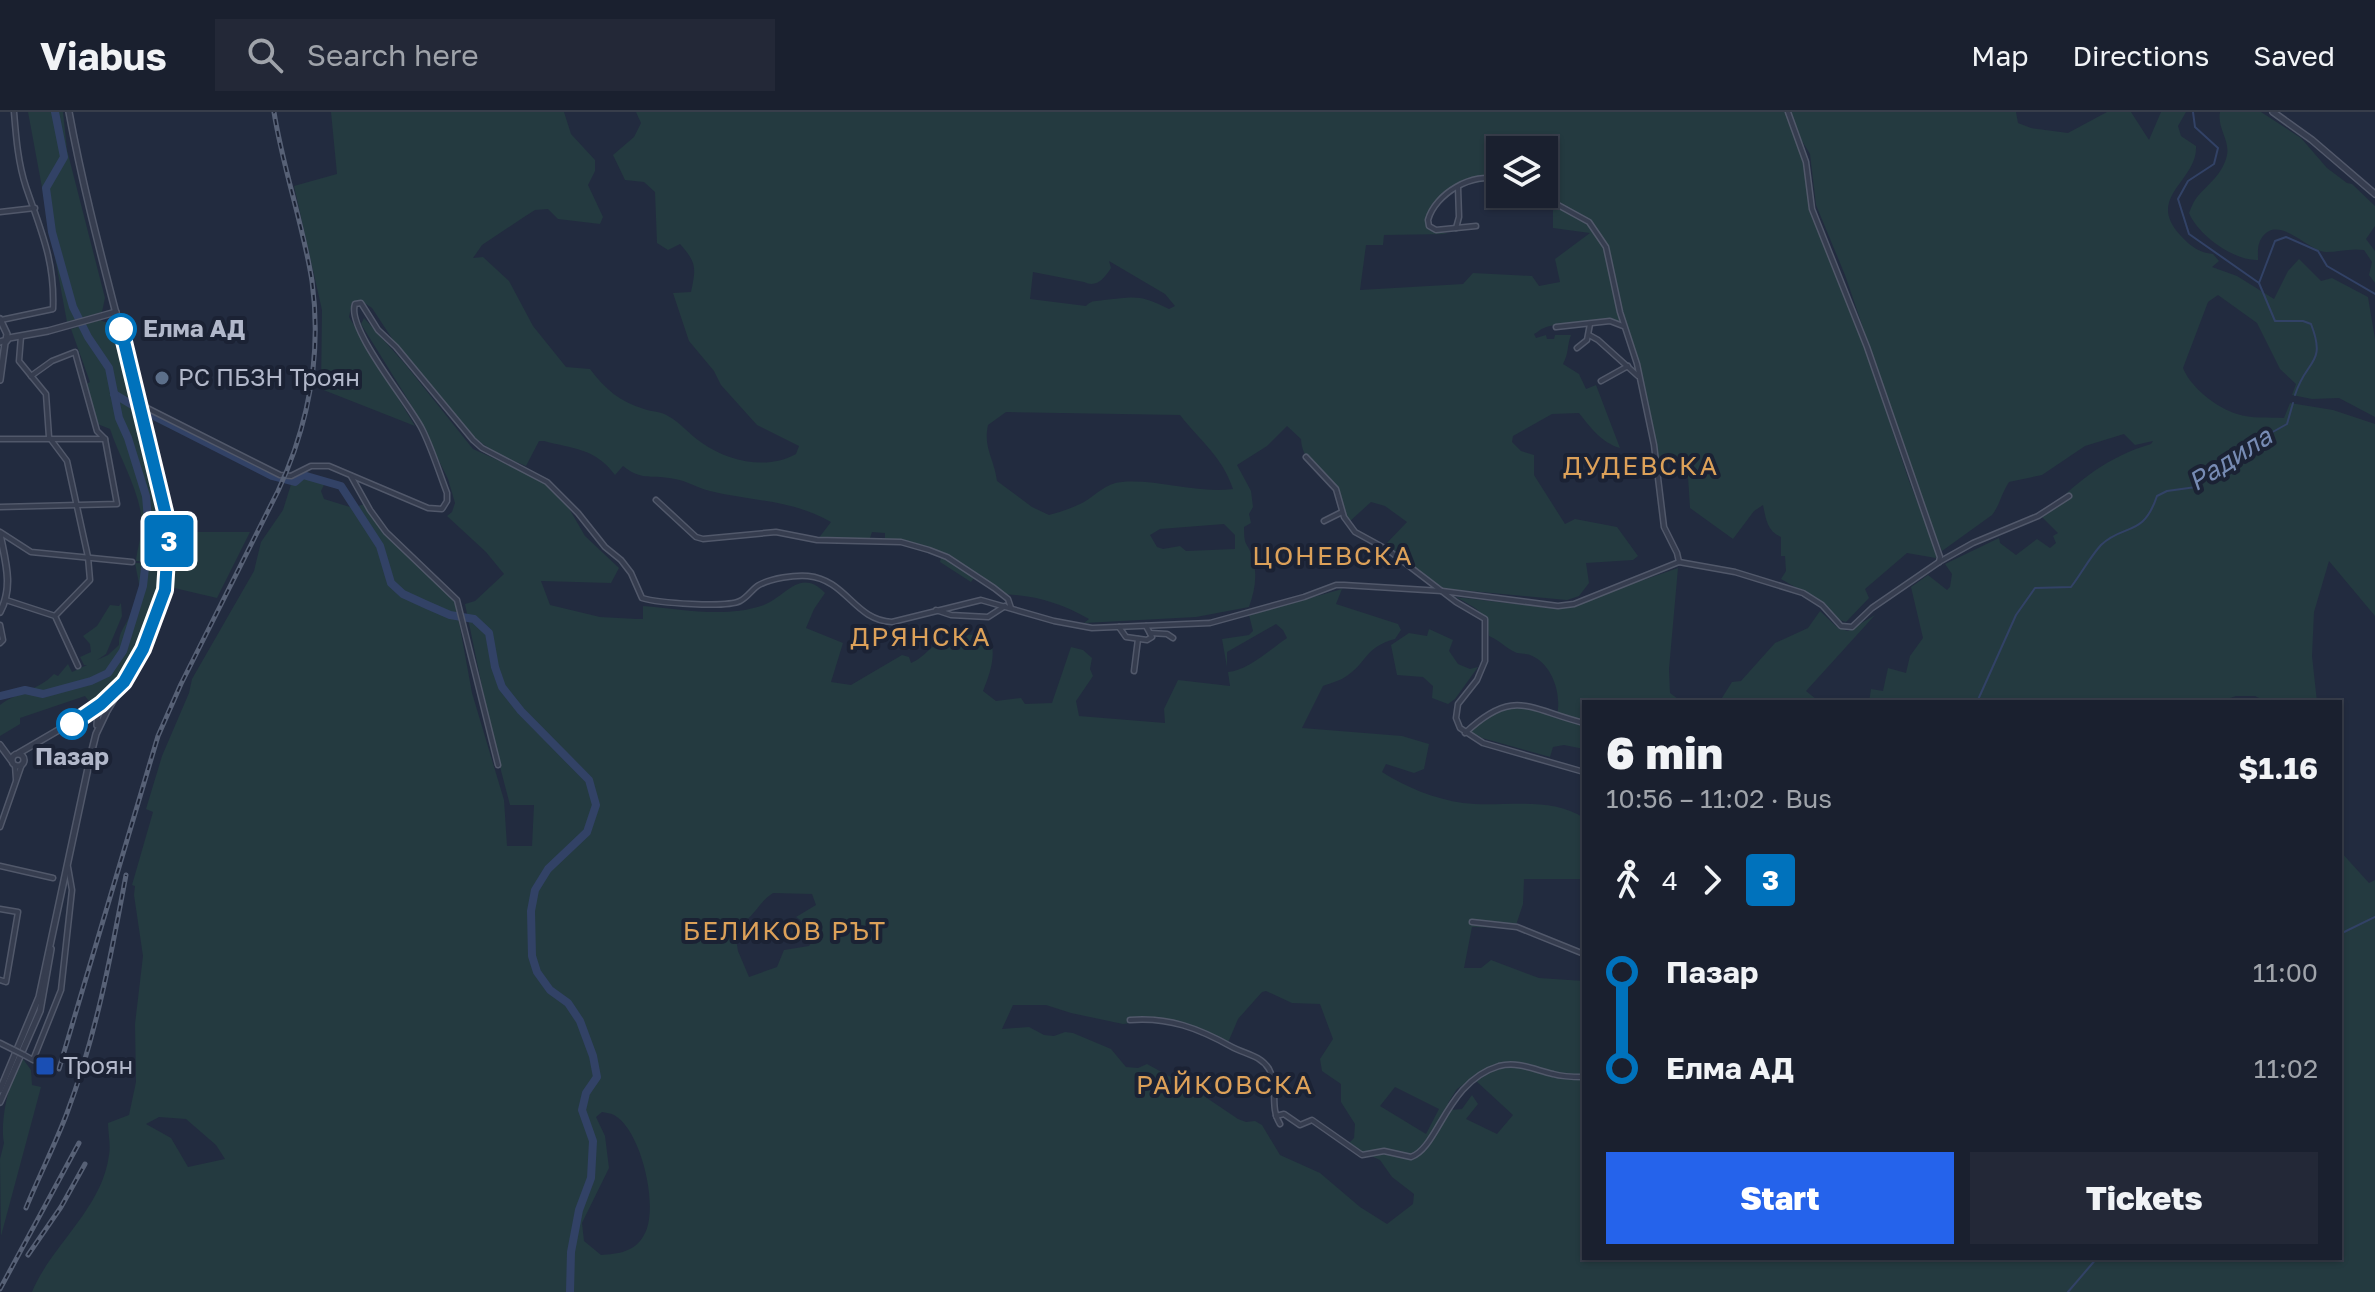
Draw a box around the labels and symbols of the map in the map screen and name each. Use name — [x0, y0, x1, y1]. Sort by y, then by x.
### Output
place label: Елма АД — [143, 313, 245, 342]
marker: Елма АД — [106, 314, 136, 344]
place label: РС ПБЗН Троян — [178, 362, 360, 391]
marker: РС ПБЗН Троян — [153, 369, 171, 387]
water label: Радила — [2182, 419, 2278, 497]
district label: ДУДЕВСКА — [1563, 450, 1719, 481]
line badge: 3 — [143, 515, 195, 567]
district label: ЦОНЕВСКА — [1252, 540, 1414, 571]
district label: ДРЯНСКА — [850, 621, 992, 652]
marker: Пазар — [57, 709, 87, 739]
place label: Пазар — [35, 741, 109, 770]
district label: БЕЛИКОВ РЪТ — [683, 915, 887, 946]
place label: Троян — [63, 1050, 133, 1079]
marker: Троян — [34, 1055, 56, 1077]
district label: РАЙКОВСКА — [1136, 1069, 1314, 1100]

